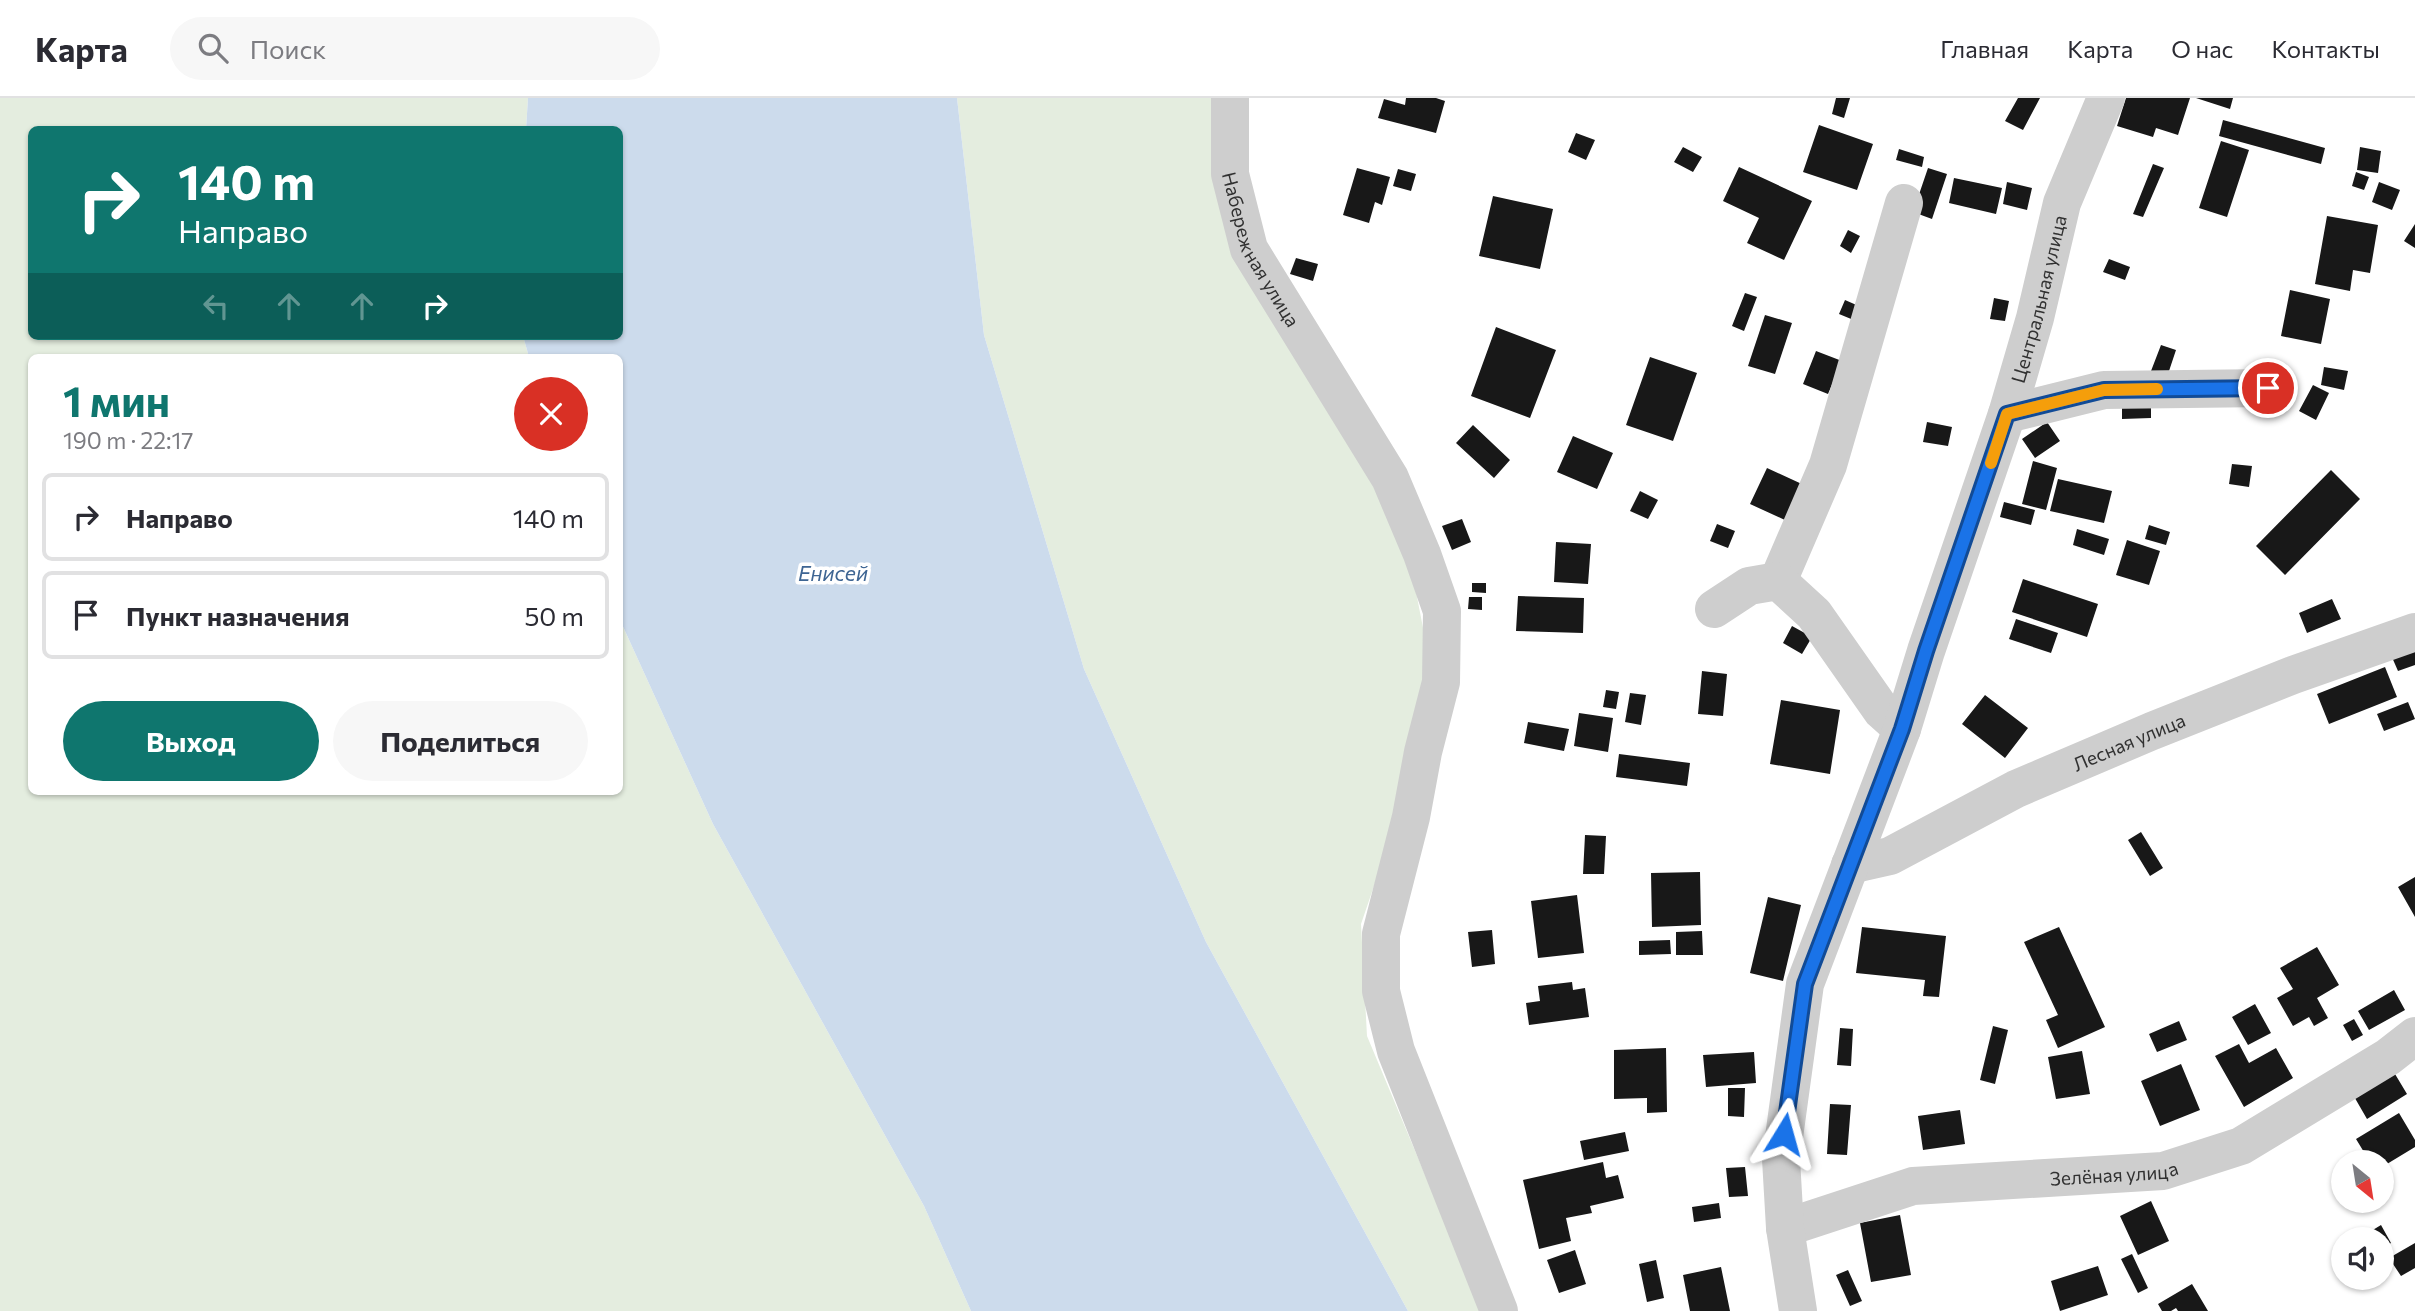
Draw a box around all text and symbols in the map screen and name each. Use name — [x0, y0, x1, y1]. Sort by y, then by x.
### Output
search box — [170, 17, 660, 80]
text: Карта — [35, 28, 128, 69]
icon: search — [194, 29, 232, 67]
text: Поиск — [250, 33, 326, 64]
text: Главная — [1940, 34, 2029, 63]
text: Карта — [2067, 34, 2133, 63]
text: О нас — [2171, 34, 2233, 63]
text: Контакты — [2271, 34, 2380, 63]
text: 140 m — [178, 150, 315, 210]
icon: right — [63, 154, 154, 245]
street label: Набережная улица — [1218, 169, 1305, 331]
text: Направо — [178, 210, 308, 250]
street label: Центральная улица — [2005, 213, 2070, 385]
icon: left — [197, 287, 235, 325]
icon: ahead — [270, 287, 308, 325]
icon: ahead — [343, 287, 381, 325]
icon: right — [416, 287, 454, 325]
pin — [2238, 358, 2298, 418]
icon: arrive — [2249, 369, 2287, 407]
text: 1 мин — [63, 374, 170, 426]
button: close — [514, 377, 588, 451]
text: 190 m · 22:17 — [63, 426, 193, 454]
icon: right — [67, 498, 105, 536]
text: Направо — [126, 502, 233, 533]
text: 140 m — [513, 502, 584, 533]
water label: Енисей — [798, 560, 868, 585]
icon: arrive — [67, 596, 105, 634]
text: Пункт назначения — [126, 600, 350, 631]
text: 50 m — [524, 600, 584, 631]
button: Выход — [63, 701, 319, 781]
button: Поделиться — [333, 701, 588, 781]
street label: Лесная улица — [2069, 708, 2188, 775]
position arrow — [1747, 1097, 1821, 1171]
north arrow — [2331, 1150, 2394, 1213]
map controls — [2331, 1150, 2394, 1290]
street label: Зелёная улица — [2049, 1155, 2181, 1189]
button: sound — [2331, 1227, 2394, 1290]

